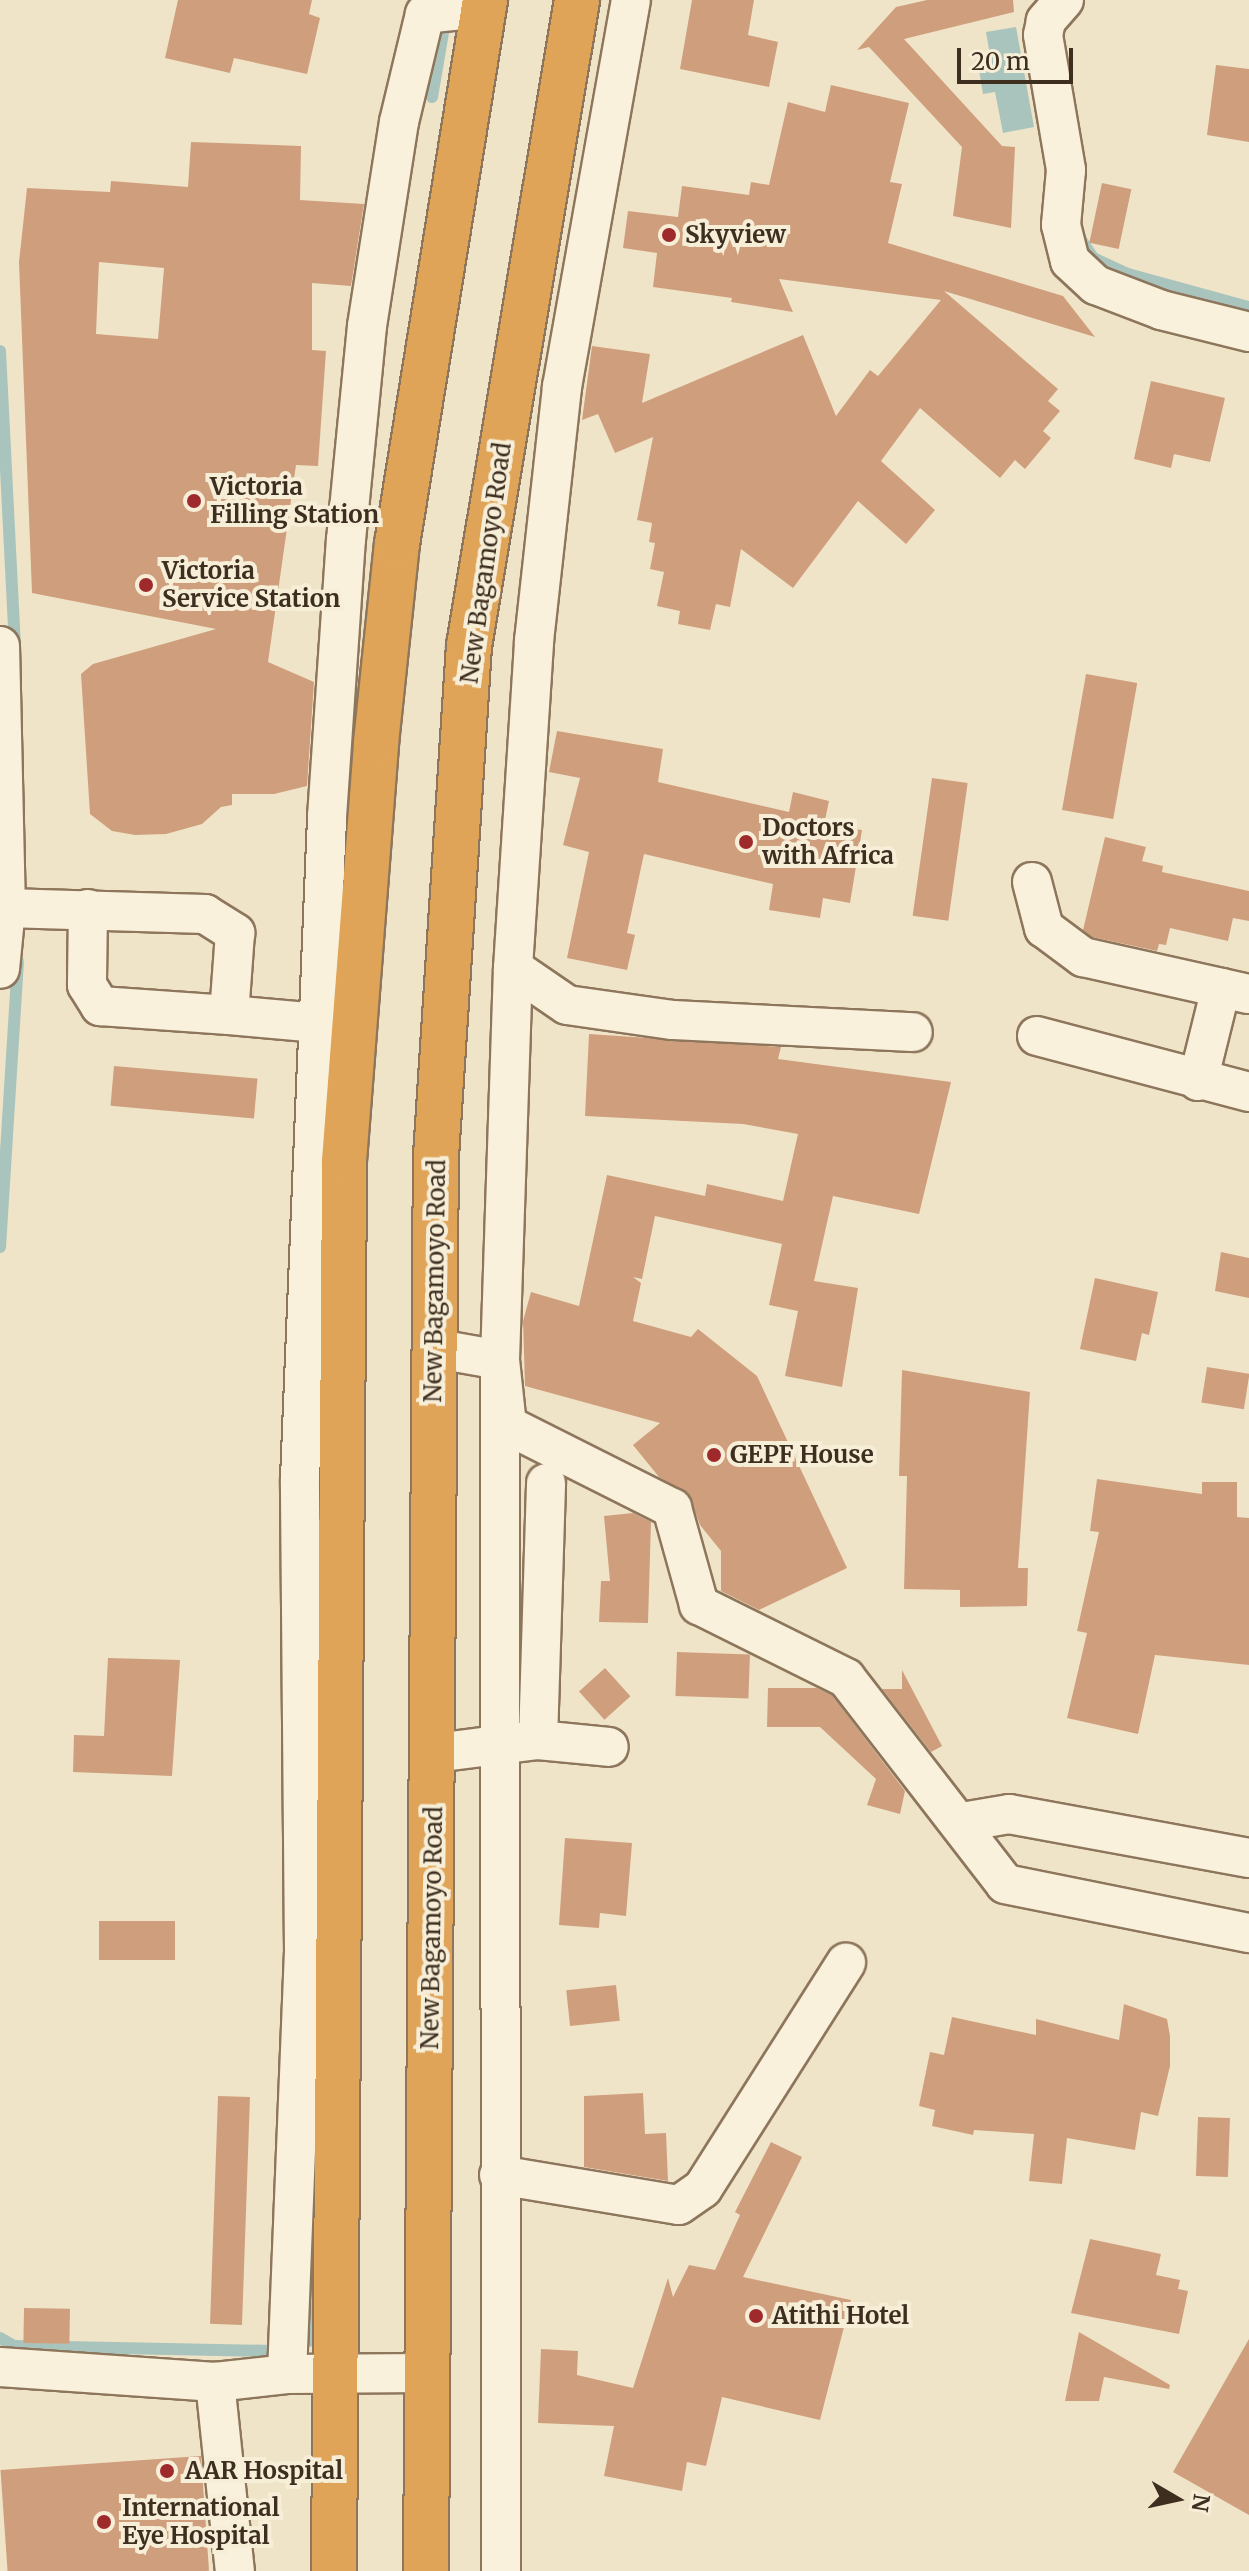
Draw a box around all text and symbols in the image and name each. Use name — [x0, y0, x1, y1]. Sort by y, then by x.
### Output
scale bar — [961, 32, 1077, 82]
text: 20 m — [971, 46, 1030, 77]
place label: Skyview — [685, 221, 786, 249]
marker: Skyview — [660, 226, 678, 244]
street label: New Bagamoyo Road — [455, 441, 517, 685]
place label: Victoria Filling Station — [210, 473, 379, 529]
marker: Victoria Filling Station — [185, 492, 203, 510]
place label: Victoria Service Station — [162, 557, 340, 613]
marker: Victoria Service Station — [137, 576, 155, 594]
place label: Doctors with Africa — [762, 814, 894, 870]
marker: Doctors with Africa — [737, 833, 755, 851]
street label: New Bagamoyo Road — [418, 1159, 452, 1403]
place label: GEPF House — [730, 1441, 874, 1469]
marker: GEPF House — [705, 1446, 723, 1464]
street label: New Bagamoyo Road — [415, 1806, 449, 2050]
place label: Atithi Hotel — [772, 2302, 909, 2330]
marker: Atithi Hotel — [747, 2307, 765, 2325]
place label: AAR Hospital — [185, 2457, 343, 2485]
north arrow — [1137, 2459, 1217, 2539]
marker: AAR Hospital — [156, 2460, 178, 2482]
text: N — [1186, 2492, 1216, 2514]
place label: International Eye Hospital — [122, 2494, 280, 2550]
marker: International Eye Hospital — [93, 2511, 115, 2533]

